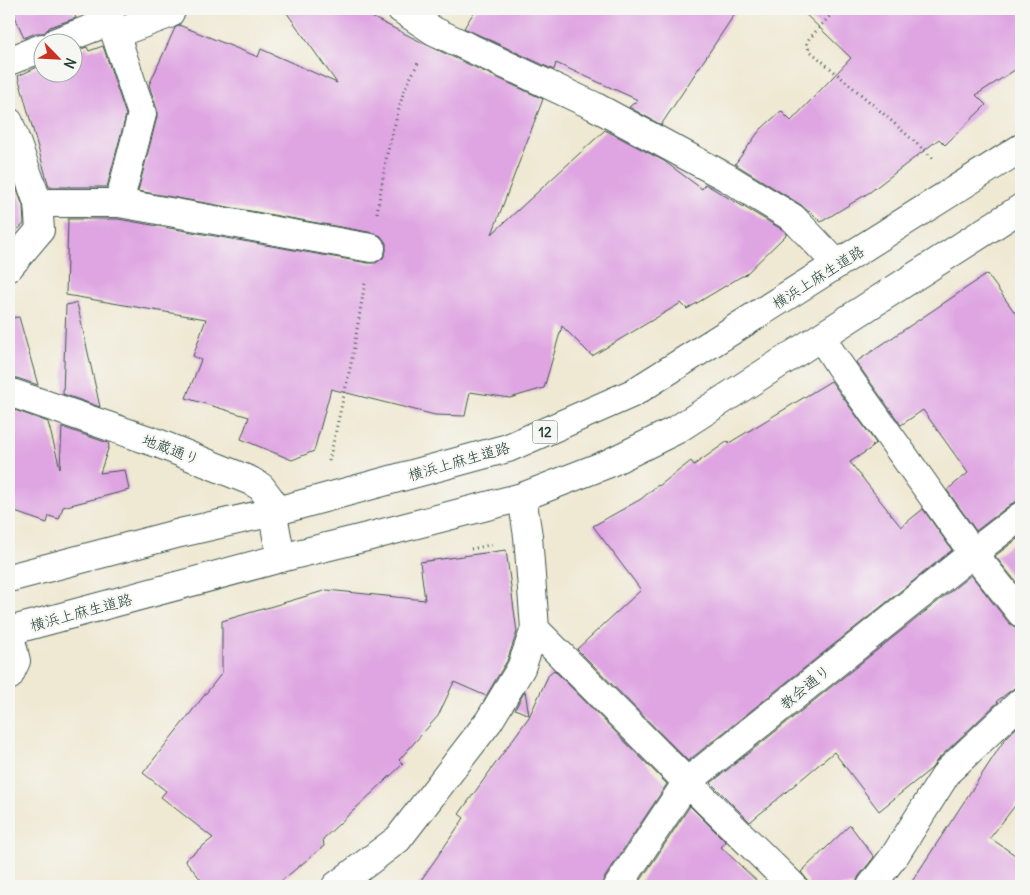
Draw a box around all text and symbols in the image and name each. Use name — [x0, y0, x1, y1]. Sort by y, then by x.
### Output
north arrow — [32, 32, 82, 82]
text: N — [60, 55, 80, 71]
street label: 横浜上麻生道路 — [768, 241, 868, 313]
road number: 12 — [532, 421, 558, 444]
street label: 地蔵通り — [140, 429, 202, 469]
street label: 横浜上麻生道路 — [406, 437, 512, 485]
street label: 横浜上麻生道路 — [28, 589, 134, 635]
street label: 教会通り — [776, 661, 834, 713]

